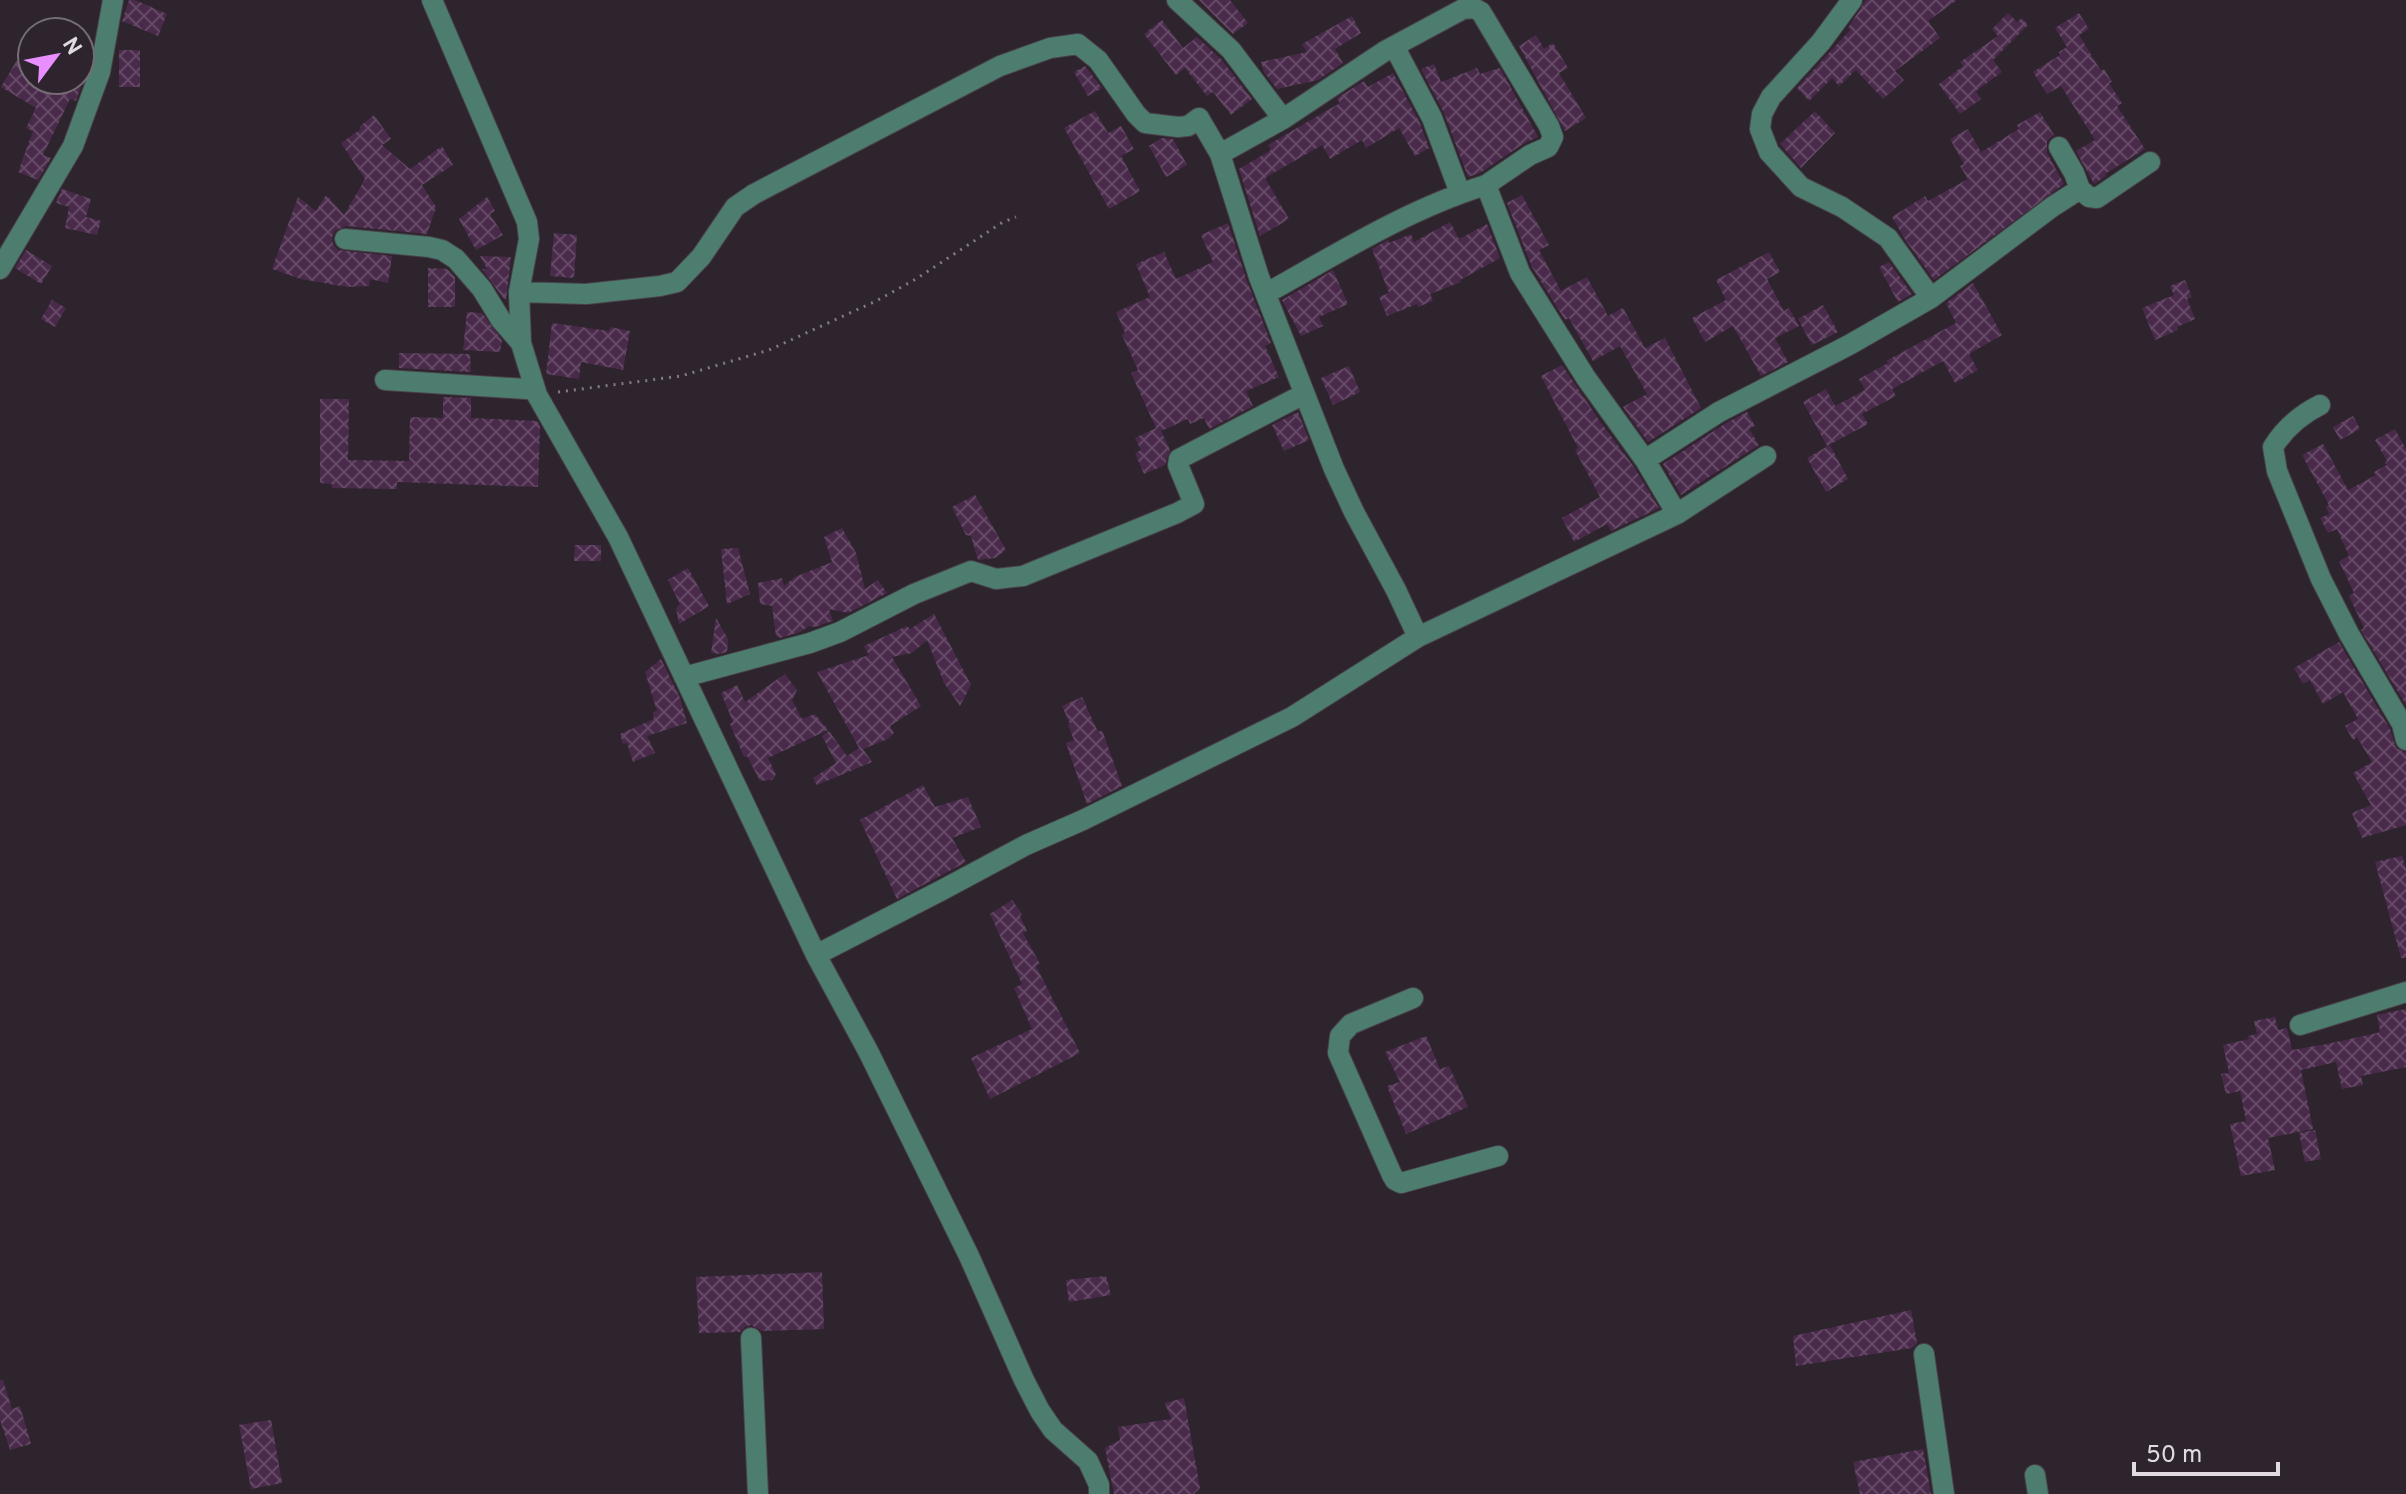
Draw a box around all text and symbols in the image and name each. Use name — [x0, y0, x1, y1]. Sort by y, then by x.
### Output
north arrow — [16, 16, 96, 96]
text: N — [55, 33, 86, 61]
scale bar — [2134, 1426, 2278, 1476]
text: 50 m — [2146, 1441, 2202, 1471]

